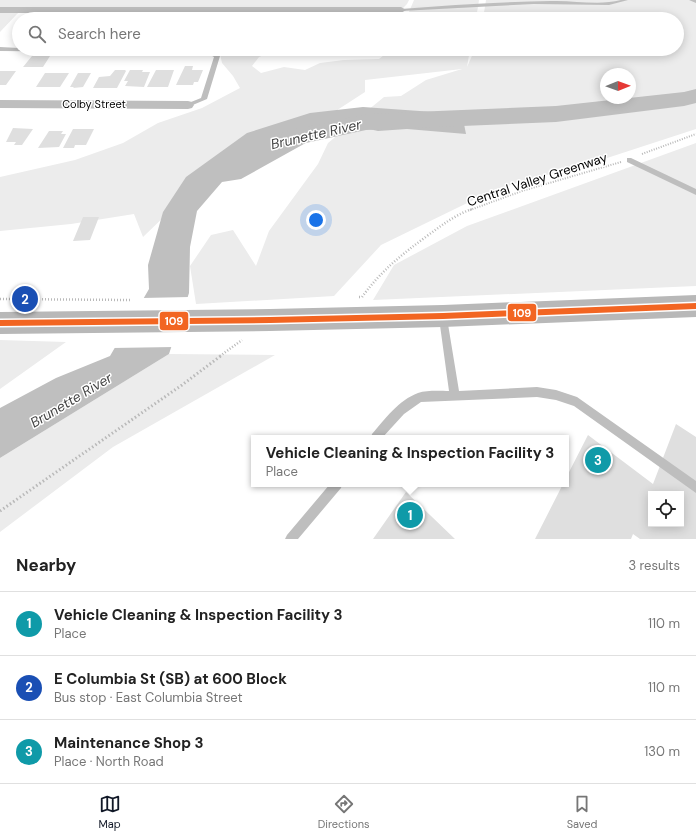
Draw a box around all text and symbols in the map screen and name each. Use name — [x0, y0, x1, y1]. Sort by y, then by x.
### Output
search box — [12, 12, 684, 56]
icon: search — [26, 23, 48, 45]
text: Search here — [58, 24, 141, 44]
north arrow — [600, 68, 636, 104]
street label: Colby Street — [62, 97, 126, 111]
water label: Brunette River — [269, 115, 364, 153]
street label: Central Valley Greenway — [465, 149, 609, 210]
your location — [306, 210, 326, 230]
pin: 2 — [12, 284, 38, 314]
line badge: 109 — [507, 303, 537, 322]
text: 109 — [513, 306, 531, 320]
line badge: 109 — [159, 311, 189, 331]
text: 109 — [165, 314, 183, 328]
water label: Brunette River — [27, 368, 116, 432]
popup — [251, 435, 569, 487]
text: Vehicle Cleaning & Inspection Facility 3 — [266, 443, 554, 463]
pin: 3 — [585, 445, 611, 475]
text: Place — [266, 463, 298, 480]
map controls — [648, 491, 684, 527]
button: locate — [648, 491, 684, 527]
pin: 1 — [397, 500, 423, 530]
text: Nearby — [16, 554, 76, 576]
text: 3 results — [628, 557, 680, 574]
text: Vehicle Cleaning & Inspection Facility 3 — [54, 605, 343, 625]
text: 1 — [27, 615, 31, 632]
text: 110 m — [648, 615, 680, 632]
text: Place — [54, 625, 86, 642]
text: E Columbia St (SB) at 600 Block — [54, 669, 287, 689]
text: 2 — [25, 679, 33, 696]
text: 110 m — [648, 679, 680, 696]
text: Bus stop · East Columbia Street — [54, 689, 243, 706]
text: Maintenance Shop 3 — [54, 733, 204, 753]
text: 3 — [25, 743, 33, 760]
text: 130 m — [644, 743, 680, 760]
text: Place · North Road — [54, 753, 164, 770]
tab: Map — [99, 793, 121, 831]
tab: Directions — [318, 793, 370, 831]
tab: Saved — [567, 793, 597, 831]

